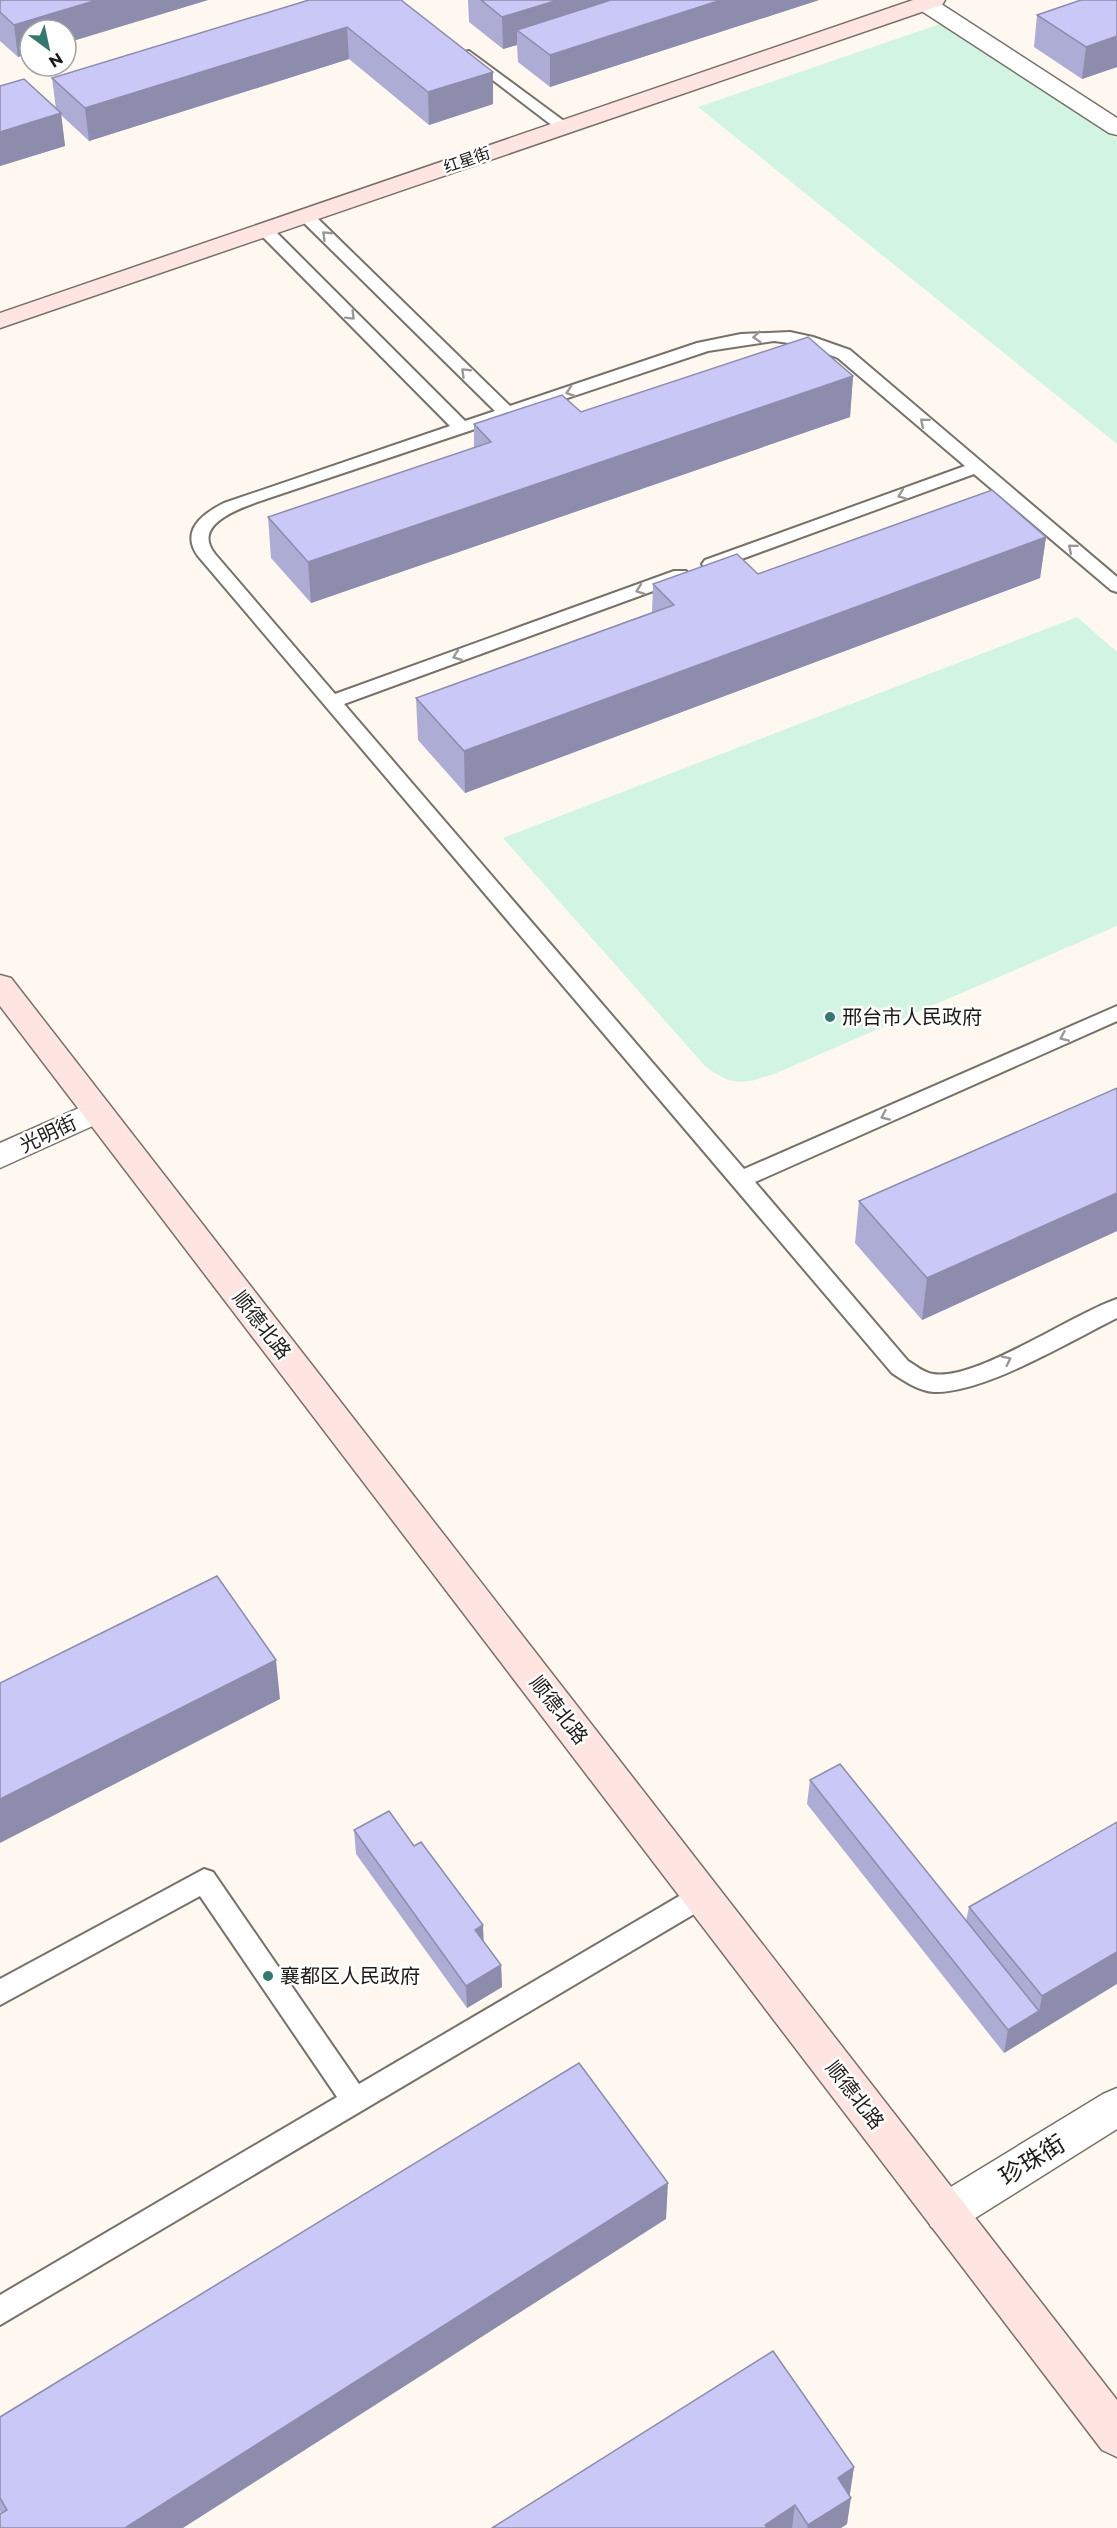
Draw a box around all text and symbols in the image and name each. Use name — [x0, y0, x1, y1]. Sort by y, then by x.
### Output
north arrow — [18, 18, 78, 78]
text: N — [45, 49, 66, 72]
street label: 红星街 — [441, 143, 493, 177]
one-way arrow — [323, 232, 334, 243]
one-way arrow — [343, 309, 354, 320]
one-way arrow — [752, 330, 761, 343]
one-way arrow — [462, 368, 473, 379]
one-way arrow — [565, 384, 576, 397]
one-way arrow — [920, 418, 931, 429]
one-way arrow — [898, 487, 908, 500]
one-way arrow — [1068, 544, 1079, 555]
one-way arrow — [635, 582, 646, 595]
one-way arrow — [452, 649, 463, 662]
place label: 邢台市人民政府 — [842, 1005, 982, 1029]
marker: 邢台市人民政府 — [823, 1010, 837, 1024]
one-way arrow — [1059, 1030, 1070, 1042]
one-way arrow — [881, 1109, 892, 1121]
street label: 光明街 — [16, 1110, 80, 1158]
street label: 顺德北路 — [228, 1286, 296, 1364]
one-way arrow — [1000, 1356, 1011, 1368]
street label: 顺德北路 — [525, 1671, 593, 1749]
place label: 襄都区人民政府 — [280, 1964, 420, 1988]
marker: 襄都区人民政府 — [261, 1969, 275, 1983]
street label: 顺德北路 — [821, 2056, 889, 2134]
street label: 珍珠街 — [994, 2129, 1070, 2191]

